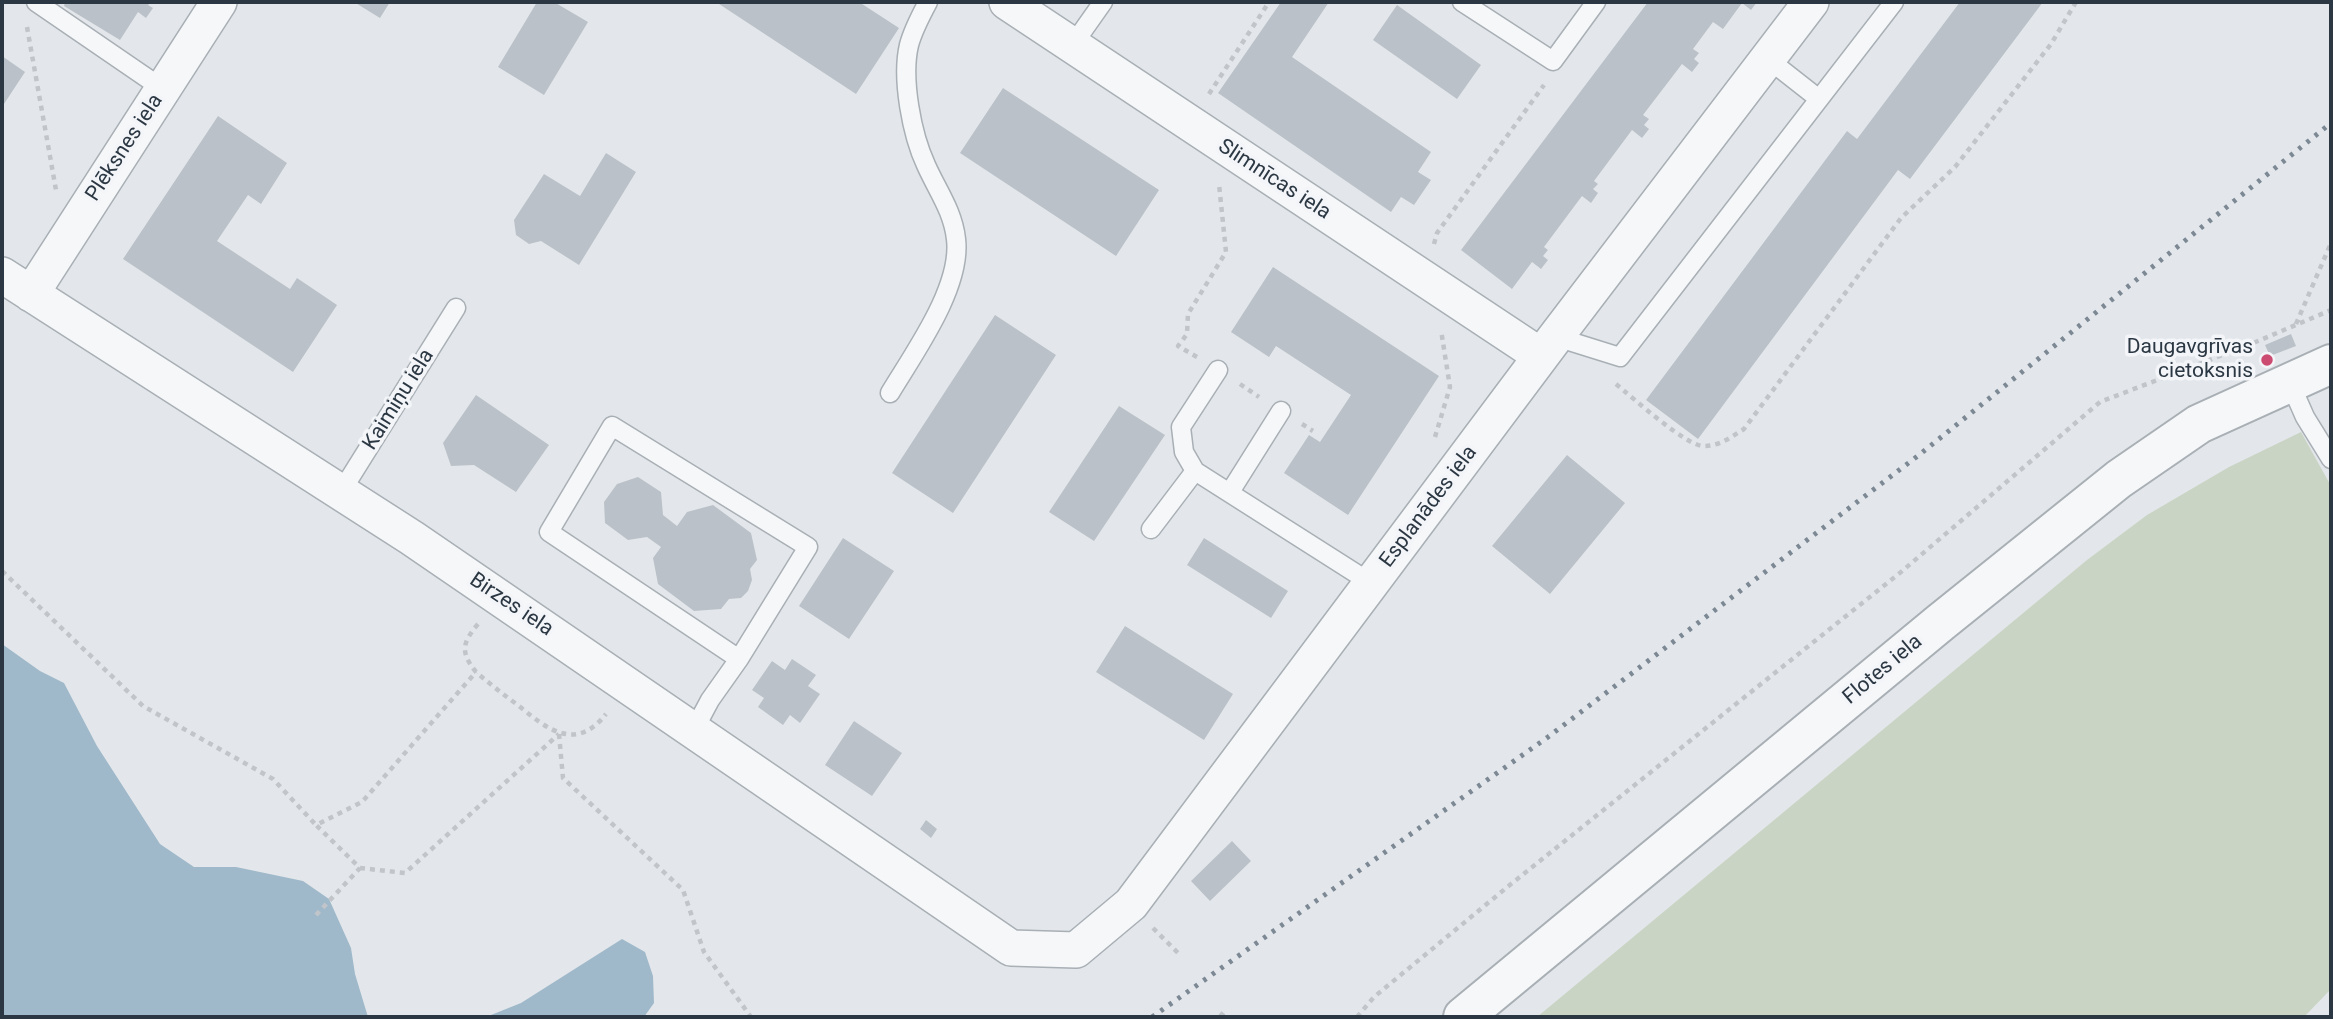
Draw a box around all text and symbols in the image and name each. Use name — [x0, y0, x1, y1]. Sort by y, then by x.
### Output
street label: Plēksnes iela — [81, 90, 169, 206]
street label: Slimnīcas iela — [1213, 134, 1335, 226]
place label: Daugavgrīvas cietoksnis — [2127, 335, 2253, 385]
street label: Kaimiņu iela — [358, 345, 440, 455]
marker: Daugavgrīvas cietoksnis — [2259, 352, 2275, 368]
street label: Esplanādes iela — [1375, 441, 1483, 573]
street label: Birzes iela — [464, 568, 558, 642]
street label: Flotes iela — [1838, 630, 1928, 710]

